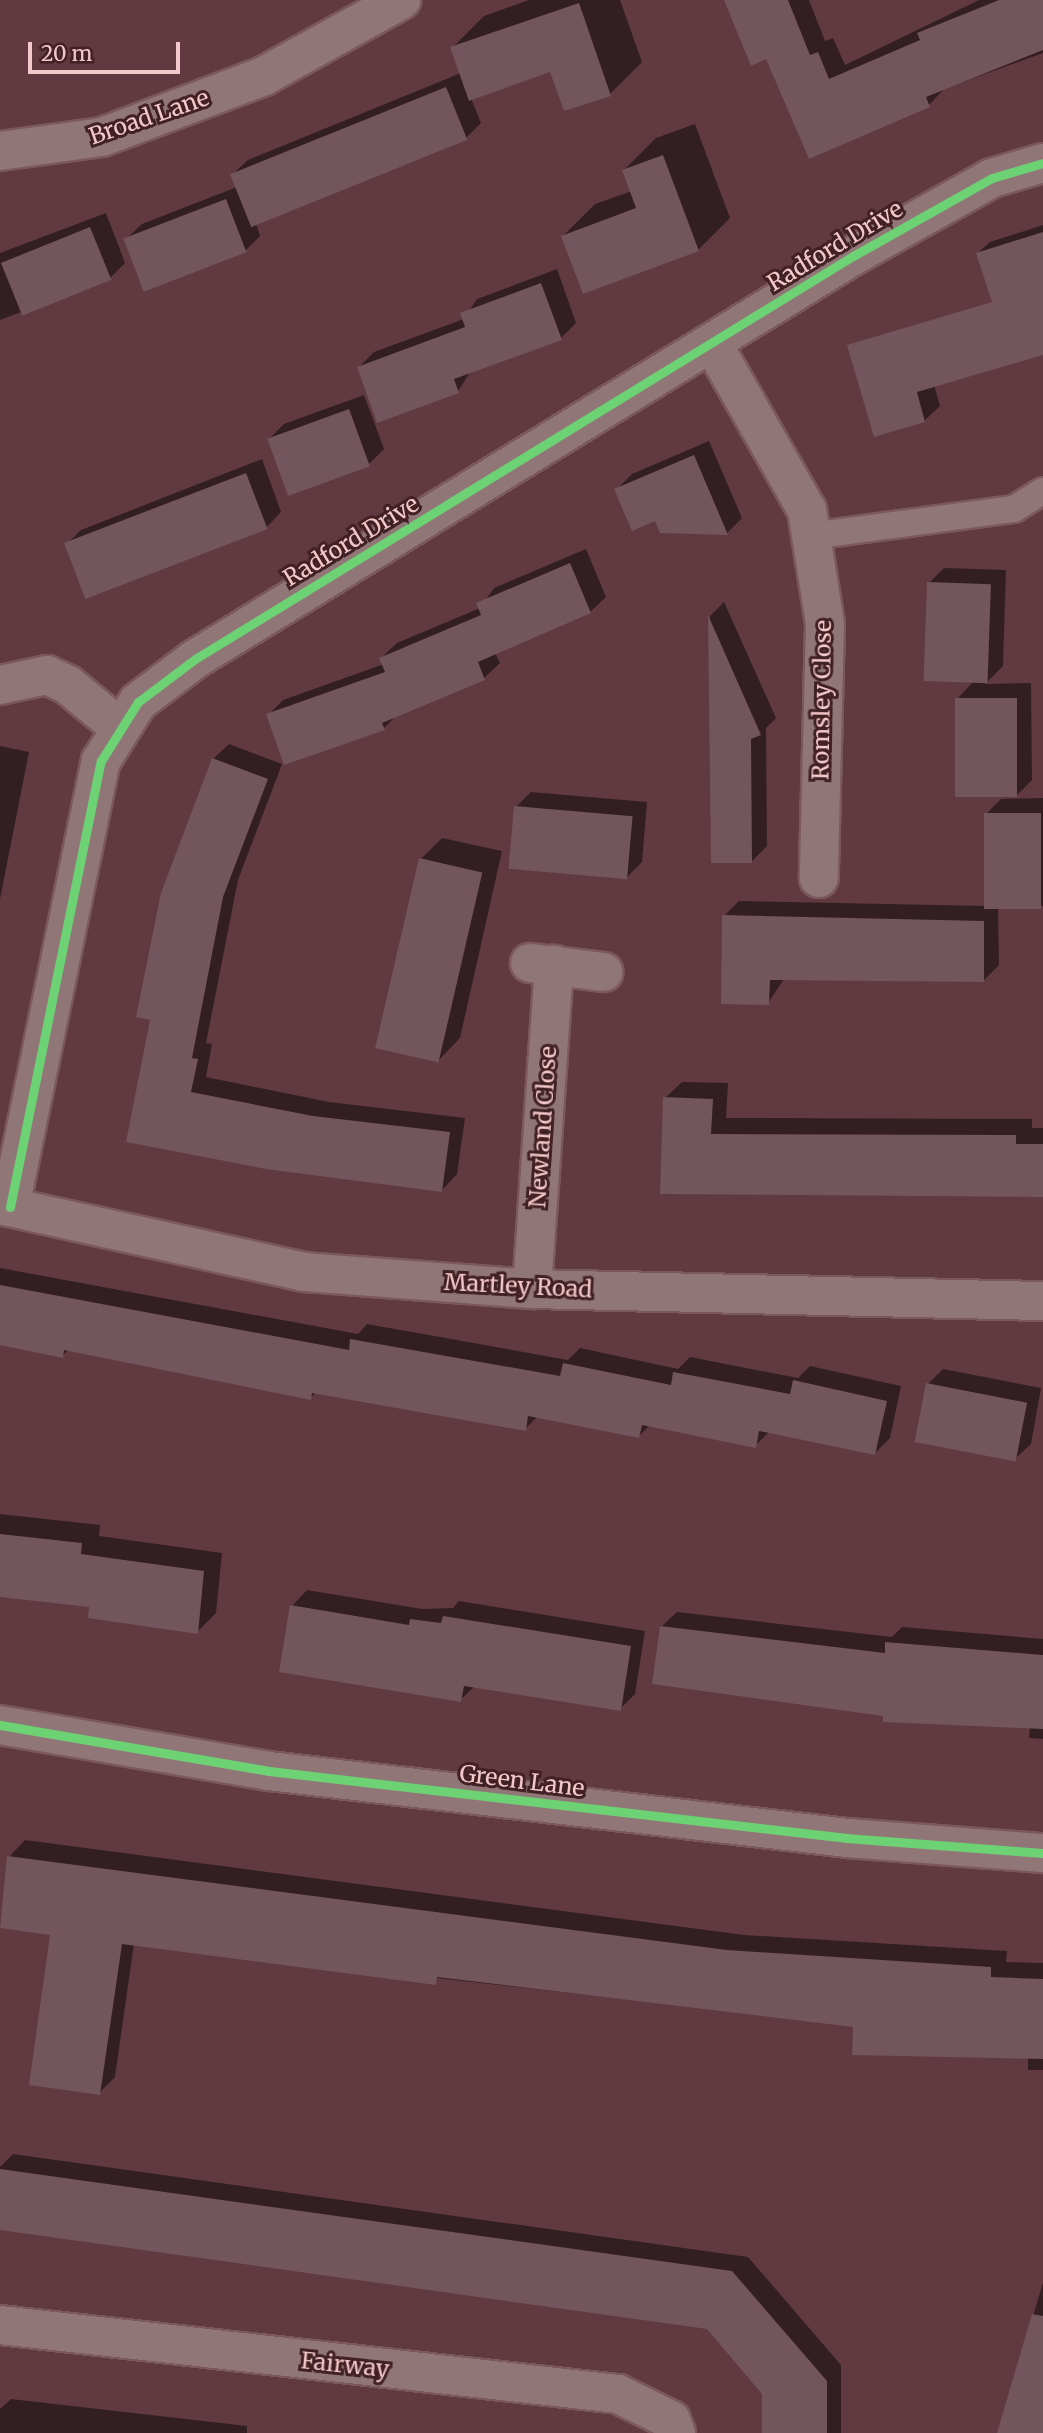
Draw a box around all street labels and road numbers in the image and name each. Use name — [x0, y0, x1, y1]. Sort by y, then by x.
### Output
street label: Broad Lane — [85, 84, 213, 150]
street label: Radford Drive — [762, 195, 908, 297]
street label: Radford Drive — [278, 490, 424, 592]
street label: Romsley Close — [807, 620, 837, 780]
street label: Newland Close — [524, 1045, 562, 1209]
street label: Martley Road — [443, 1268, 593, 1304]
street label: Green Lane — [458, 1760, 586, 1802]
street label: Fairway — [300, 2347, 390, 2383]

